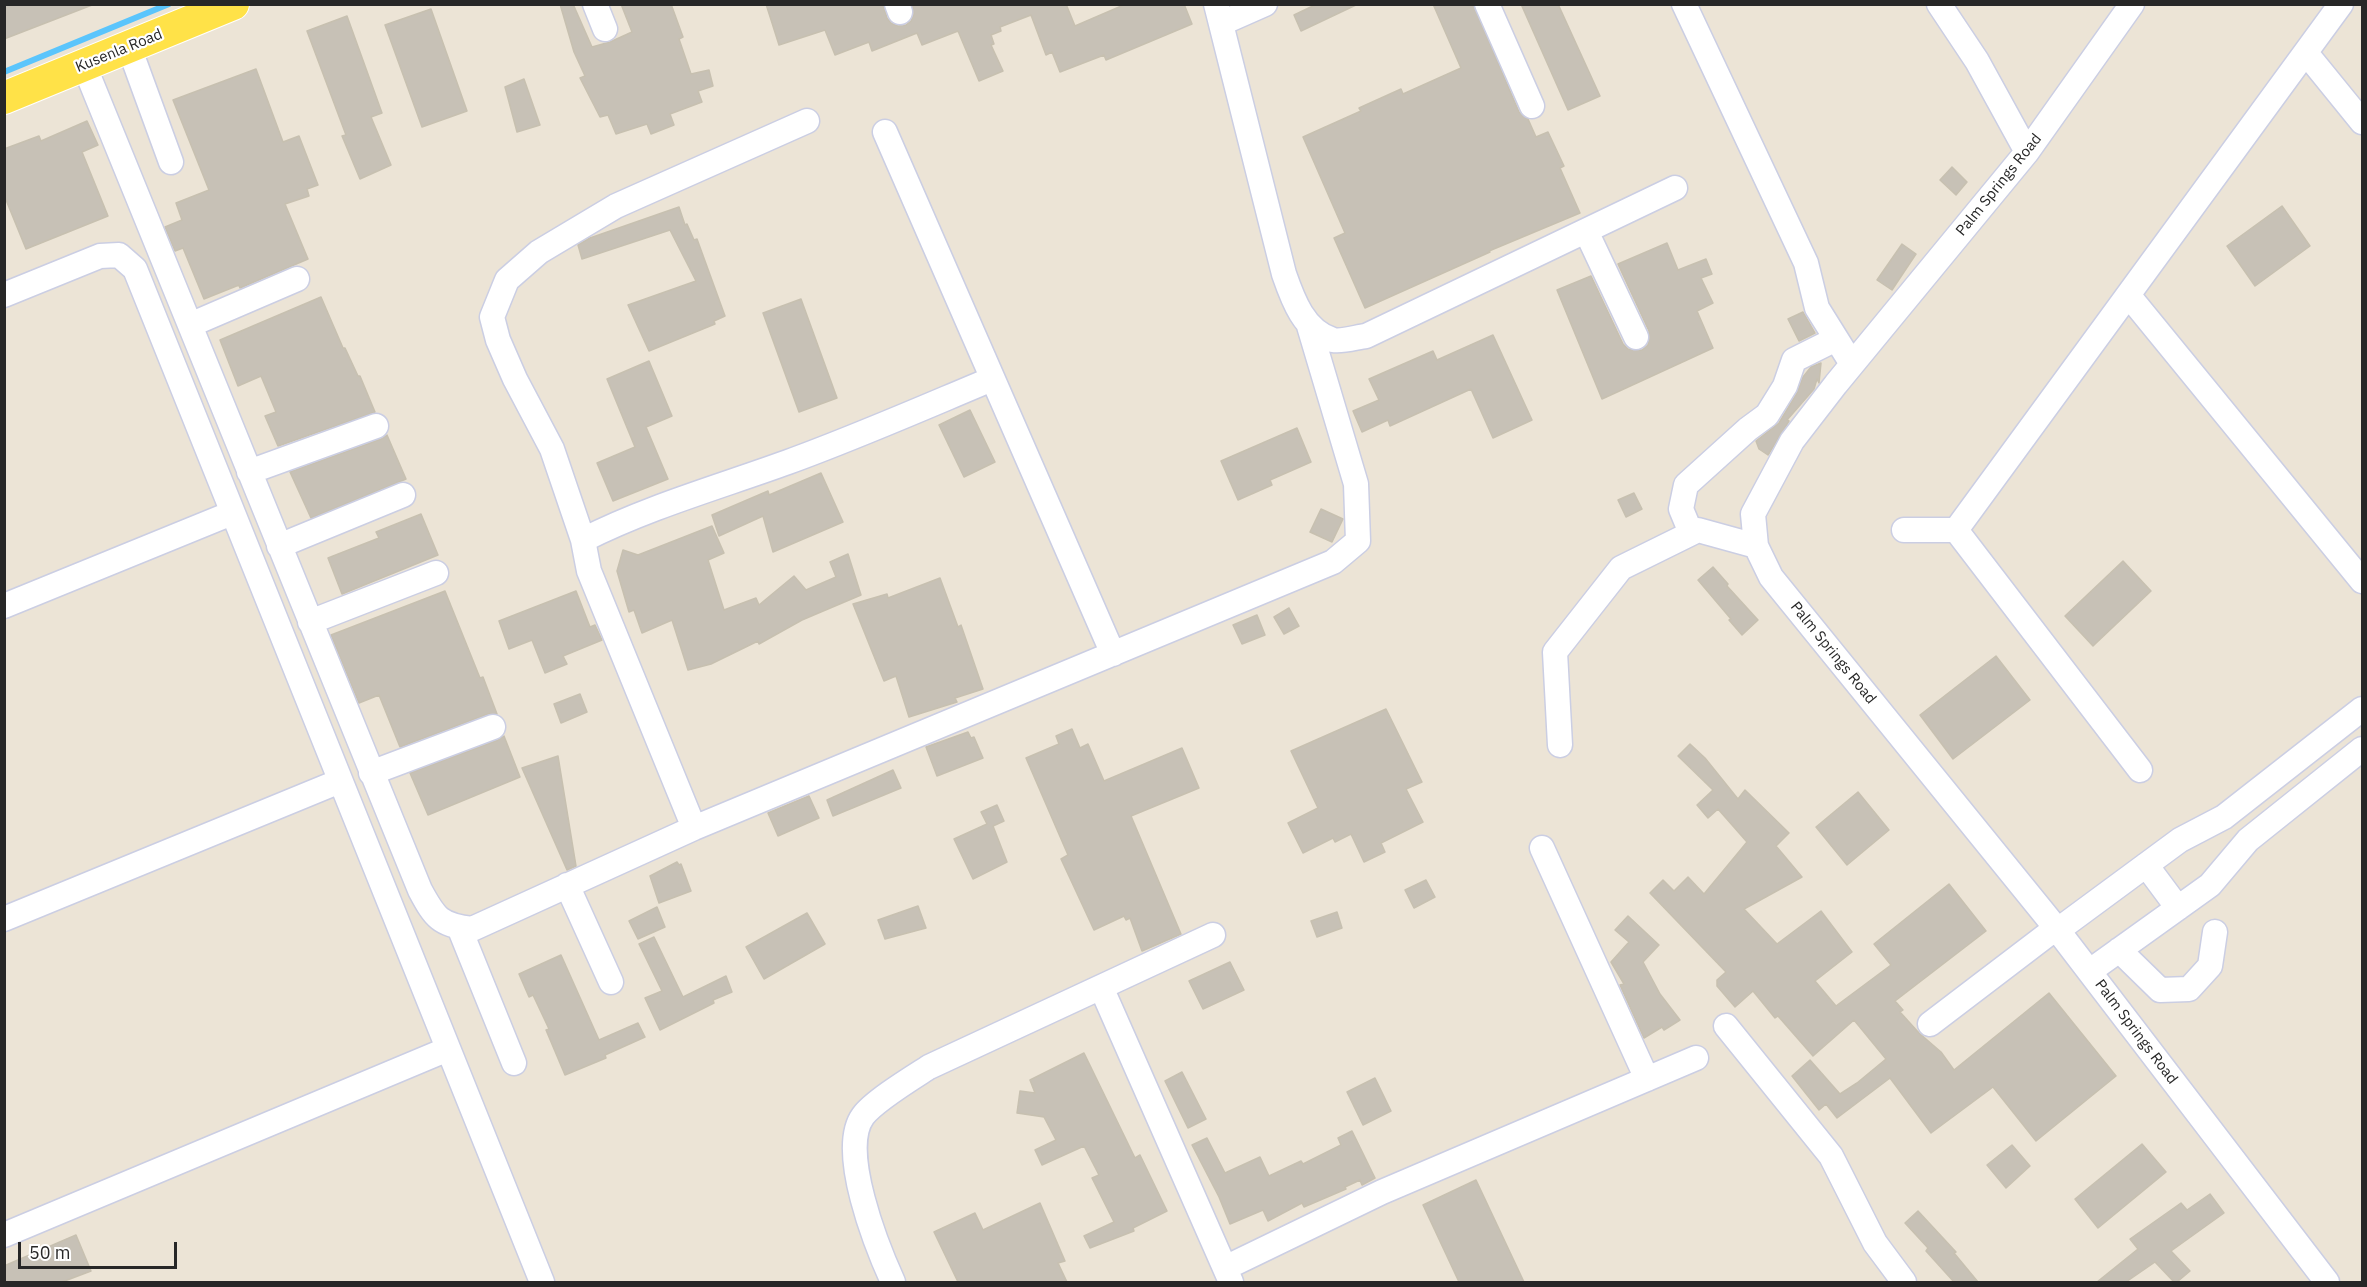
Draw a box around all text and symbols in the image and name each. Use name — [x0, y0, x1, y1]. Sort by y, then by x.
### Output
street label: Kusenla Road — [73, 25, 165, 77]
street label: Palm Springs Road — [1952, 130, 2046, 240]
street label: Palm Springs Road — [1786, 598, 1880, 708]
street label: Palm Springs Road — [2091, 976, 2181, 1088]
scale bar — [21, 1230, 180, 1268]
text: 50 m — [29, 1241, 71, 1264]

